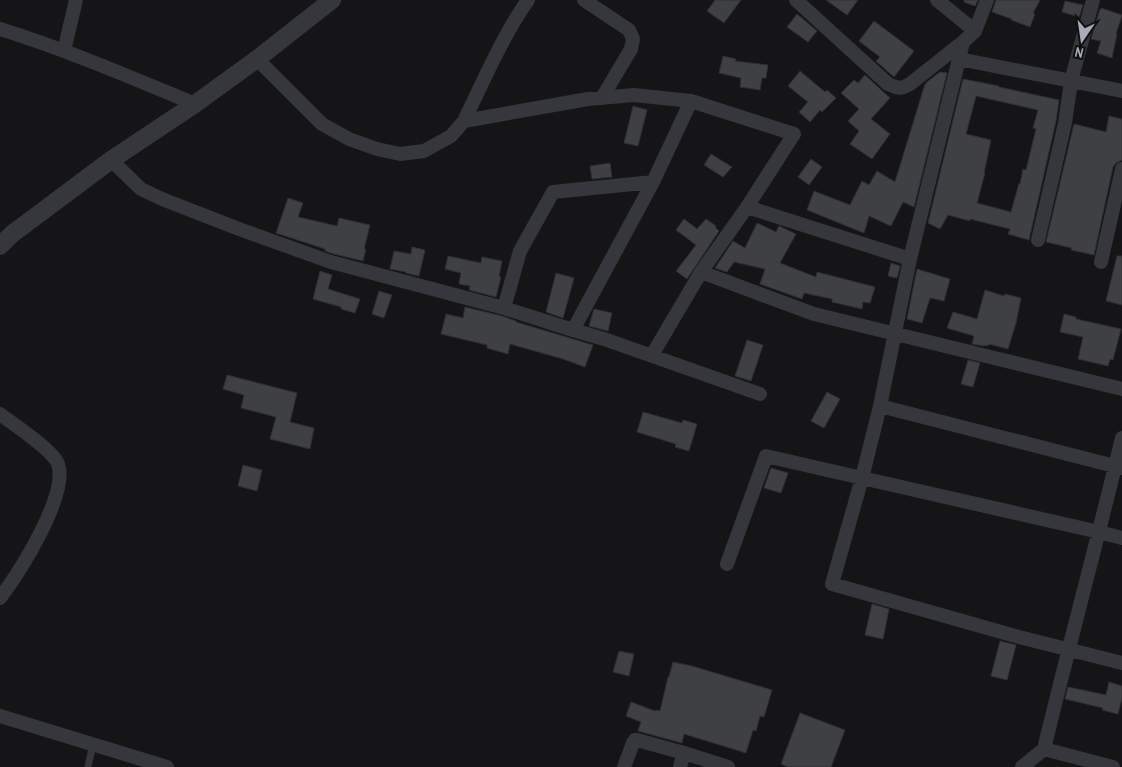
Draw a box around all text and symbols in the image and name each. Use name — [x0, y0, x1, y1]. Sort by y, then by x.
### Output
north arrow — [1057, 15, 1107, 65]
text: N — [1073, 43, 1085, 62]

